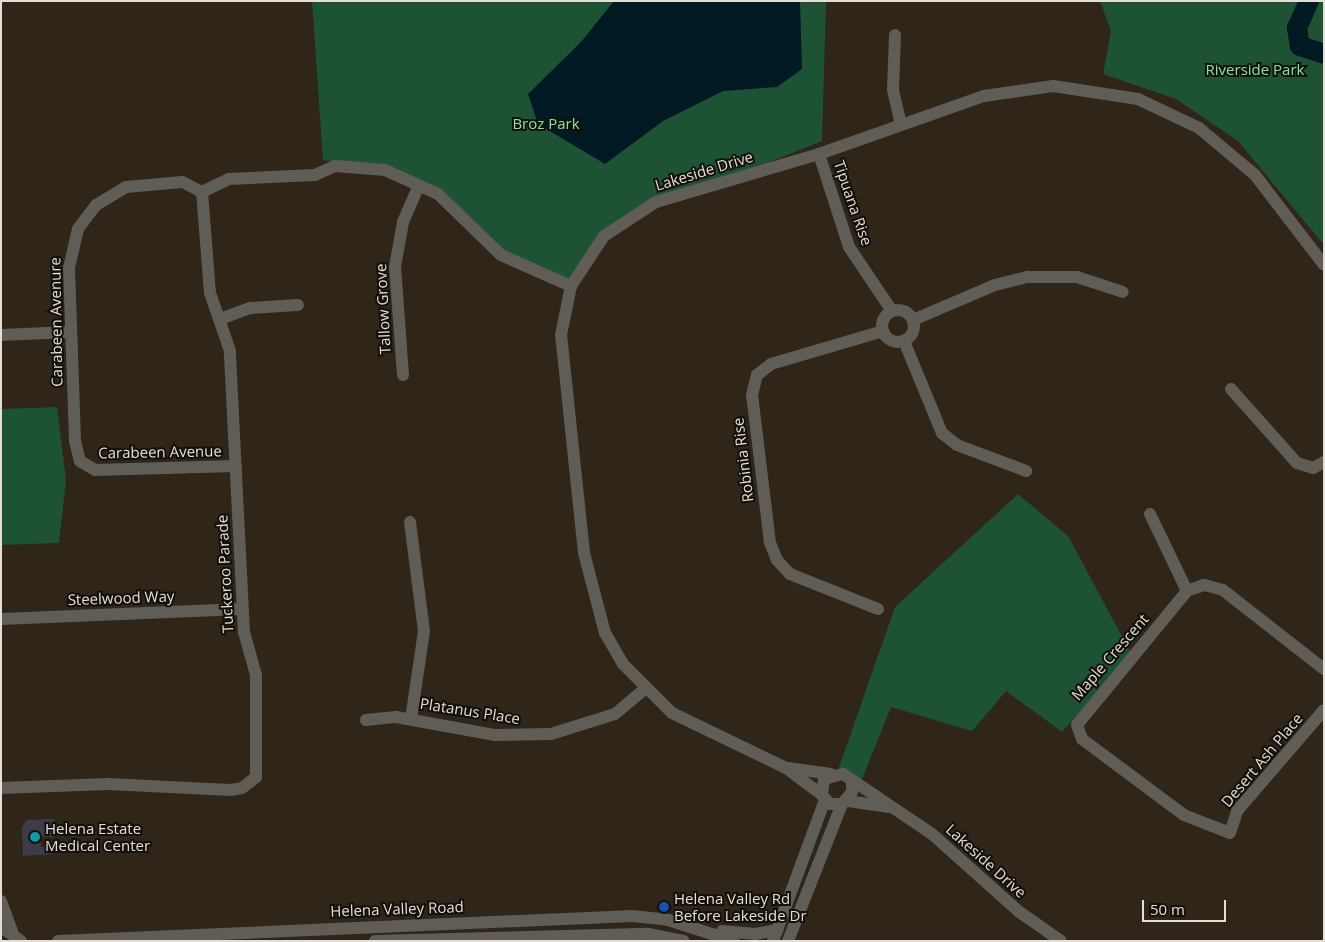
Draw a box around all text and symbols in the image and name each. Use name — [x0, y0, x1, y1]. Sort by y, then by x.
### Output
park label: Riverside Park — [1206, 61, 1304, 79]
park label: Broz Park — [512, 115, 580, 133]
street label: Lakeside Drive — [653, 148, 755, 194]
street label: Tipuana Rise — [830, 158, 876, 248]
street label: Carabeen Avenure — [46, 257, 66, 387]
street label: Tallow Grove — [372, 263, 394, 355]
street label: Robinia Rise — [729, 417, 757, 503]
street label: Carabeen Avenue — [98, 442, 222, 462]
street label: Tuckeroo Parade — [213, 514, 237, 634]
street label: Steelwood Way — [67, 587, 175, 609]
street label: Maple Crescent — [1068, 610, 1152, 704]
street label: Platanus Place — [419, 694, 521, 728]
street label: Desert Ash Place — [1218, 710, 1306, 810]
place label: Helena Estate Medical Center — [45, 819, 150, 854]
street label: Lakeside Drive — [942, 820, 1030, 902]
marker: Helena Estate Medical Center — [29, 831, 41, 843]
place label: Helena Valley Rd Before Lakeside Dr — [674, 889, 807, 924]
scale bar — [1145, 890, 1229, 922]
street label: Helena Valley Road — [330, 898, 464, 920]
text: 50 m — [1150, 899, 1185, 919]
marker: Helena Valley Rd Before Lakeside Dr — [658, 901, 670, 913]

